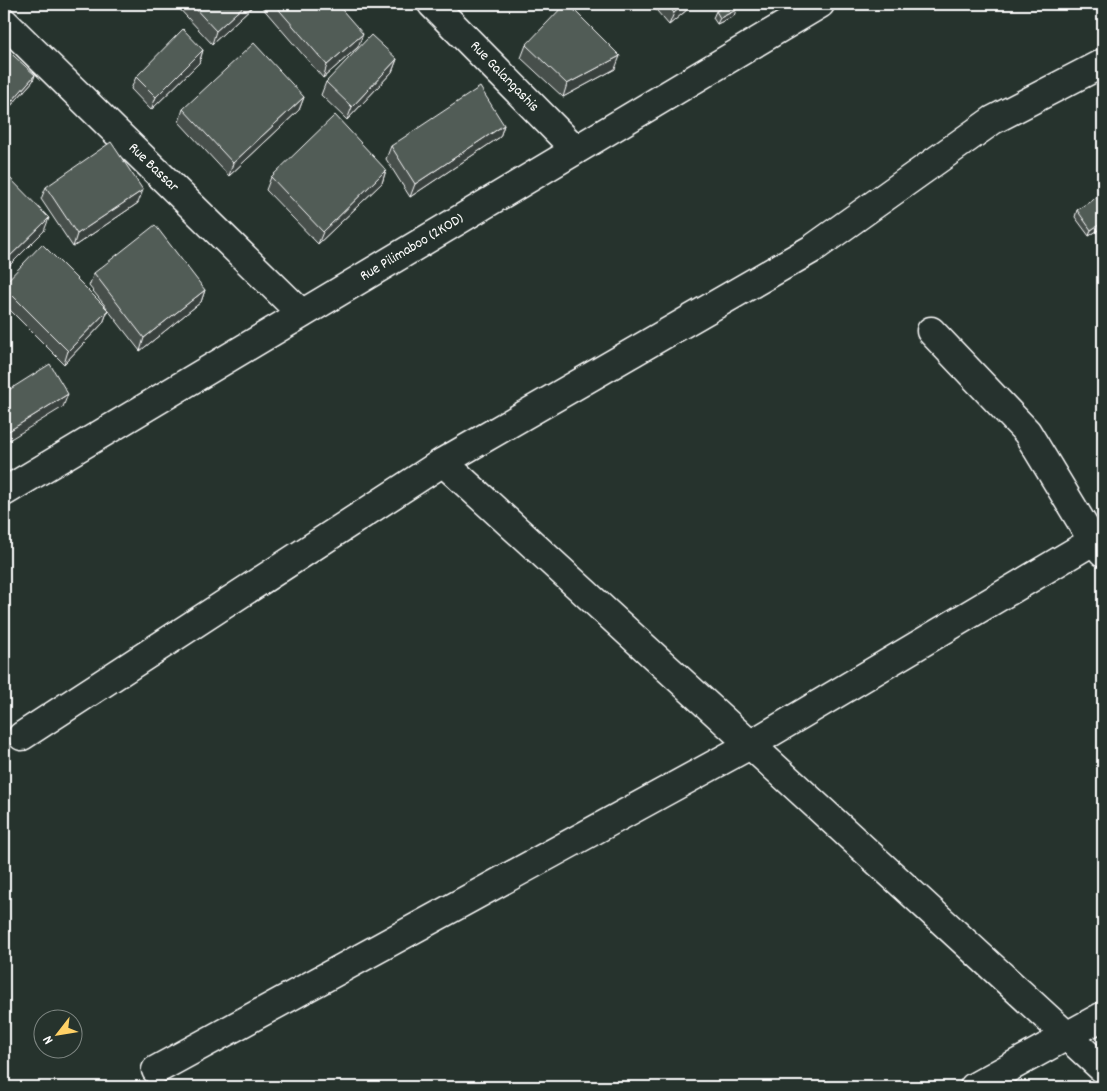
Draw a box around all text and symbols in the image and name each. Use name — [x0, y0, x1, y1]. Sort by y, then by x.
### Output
street label: Rue Galangashis — [464, 36, 544, 118]
street label: Rue Bassar — [123, 138, 184, 198]
street label: Rue Pilimaboo (2KOD) — [356, 208, 468, 288]
north arrow — [32, 1008, 82, 1058]
text: N — [38, 1031, 59, 1048]

